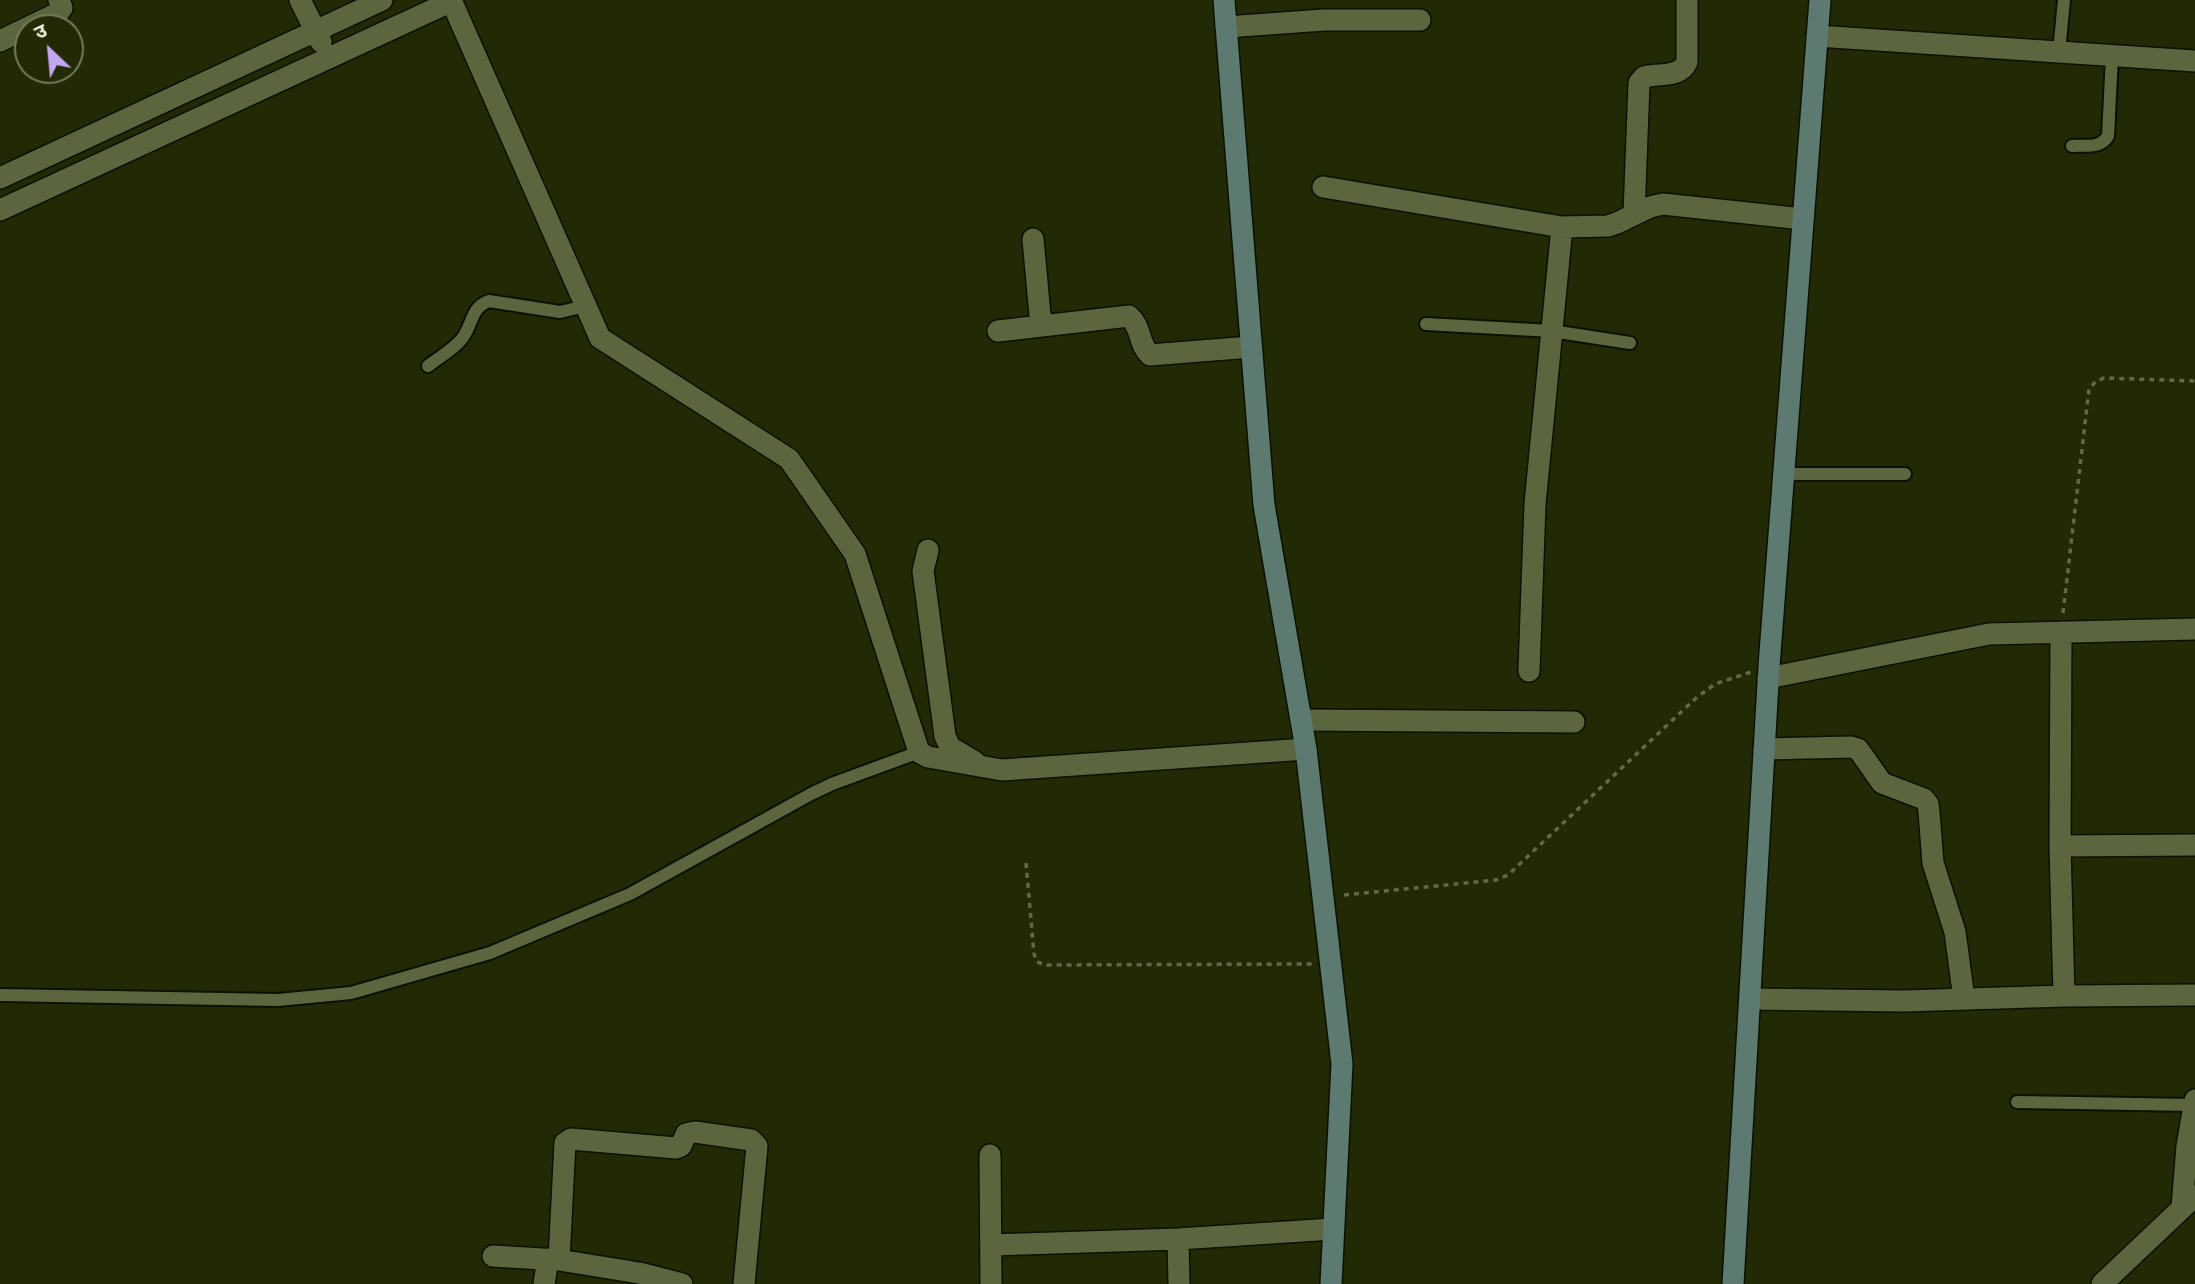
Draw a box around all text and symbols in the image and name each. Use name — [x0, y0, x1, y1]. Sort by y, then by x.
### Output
north arrow — [14, 14, 84, 84]
text: उ — [30, 19, 50, 44]

